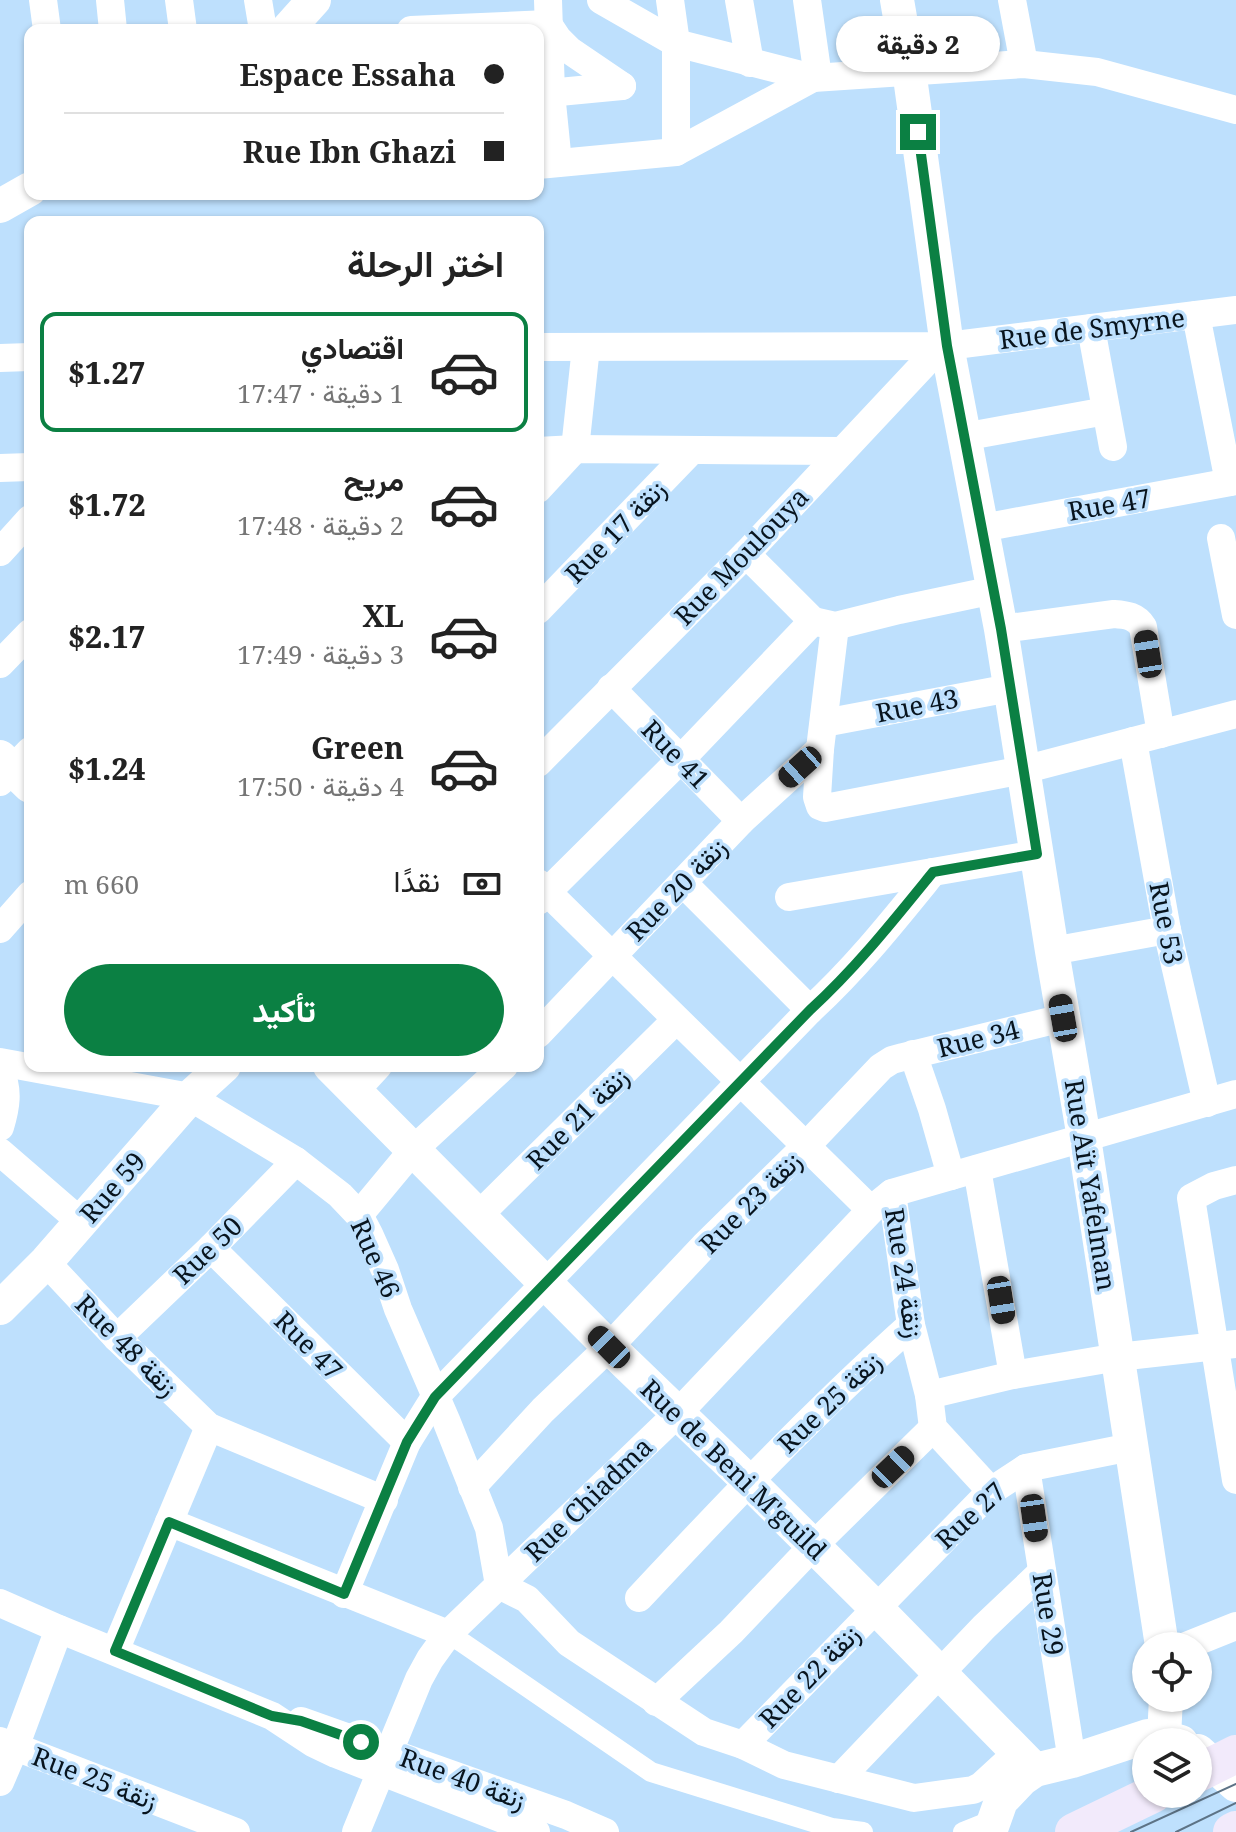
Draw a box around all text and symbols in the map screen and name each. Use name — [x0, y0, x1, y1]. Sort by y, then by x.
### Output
callout: 2 دقيقة — [836, 16, 1000, 72]
text: 2 دقيقة — [876, 26, 960, 62]
text: Espace Essaha — [239, 54, 456, 95]
route end — [900, 114, 936, 150]
text: Rue Ibn Ghazi — [243, 131, 456, 172]
text: اختر الرحلة — [347, 239, 504, 288]
street label: Rue de Smyrne — [997, 299, 1187, 357]
text: اقتصادي — [301, 327, 404, 368]
icon: car — [428, 336, 500, 408]
text: $1.27 — [68, 352, 145, 393]
text: 1 دقيقة · 17:47 — [237, 375, 404, 411]
text: مريح — [344, 459, 404, 500]
icon: car — [428, 468, 500, 540]
street label: Rue 17 زنقة — [557, 471, 673, 591]
street label: Rue Moulouya — [666, 479, 816, 633]
street label: Rue 47 — [1065, 479, 1153, 529]
text: $1.72 — [68, 484, 145, 525]
text: 2 دقيقة · 17:48 — [237, 507, 404, 543]
text: XL — [362, 595, 404, 636]
icon: car — [428, 600, 500, 672]
text: $2.17 — [68, 616, 145, 657]
car — [1132, 628, 1164, 680]
text: 3 دقيقة · 17:49 — [237, 636, 404, 672]
street label: Rue 43 — [873, 679, 961, 731]
street label: Rue 41 — [634, 712, 718, 796]
text: Green — [311, 727, 404, 768]
icon: car — [428, 732, 500, 804]
car — [774, 742, 826, 792]
text: $1.24 — [68, 748, 145, 789]
text: 4 دقيقة · 17:50 — [237, 768, 404, 804]
street label: Rue 20 زنقة — [618, 829, 734, 949]
text: نقدًا — [394, 860, 440, 901]
icon: cash — [460, 862, 504, 906]
text: 660 m — [64, 866, 139, 902]
street label: Rue 53 — [1141, 879, 1193, 967]
button: تأكيد — [64, 964, 504, 1056]
car — [1047, 992, 1079, 1044]
street label: Rue 34 — [933, 1010, 1023, 1066]
street label: Rue 21 زنقة — [518, 1059, 636, 1177]
street label: Rue Aït Yafelman — [1057, 1077, 1126, 1294]
street label: Rue 23 زنقة — [691, 1143, 809, 1261]
street label: Rue 59 — [71, 1144, 153, 1230]
street label: Rue 24 زنقة — [877, 1205, 933, 1341]
street label: Rue 50 — [165, 1208, 249, 1292]
street label: Rue 46 — [343, 1213, 409, 1303]
car — [985, 1274, 1017, 1326]
street label: Rue 48 زنقة — [68, 1286, 186, 1404]
street label: Rue 47 — [267, 1303, 351, 1387]
car — [584, 1322, 634, 1372]
street label: Rue 25 زنقة — [769, 1344, 889, 1460]
street label: Rue de Beni M'guild — [633, 1371, 835, 1567]
street label: Rue Chiadma — [516, 1429, 660, 1569]
car — [867, 1442, 919, 1492]
street label: Rue 27 — [927, 1473, 1013, 1557]
car — [1019, 1493, 1049, 1543]
street label: Rue 29 — [1025, 1570, 1073, 1658]
street label: Rue 22 زنقة — [751, 1616, 867, 1736]
map controls — [1132, 1632, 1212, 1808]
button: locate — [1132, 1632, 1212, 1712]
route start — [343, 1724, 379, 1760]
button: layers — [1132, 1728, 1212, 1808]
street label: Rue 25 زنقة — [27, 1738, 163, 1818]
street label: Rue 40 زنقة — [395, 1739, 531, 1817]

